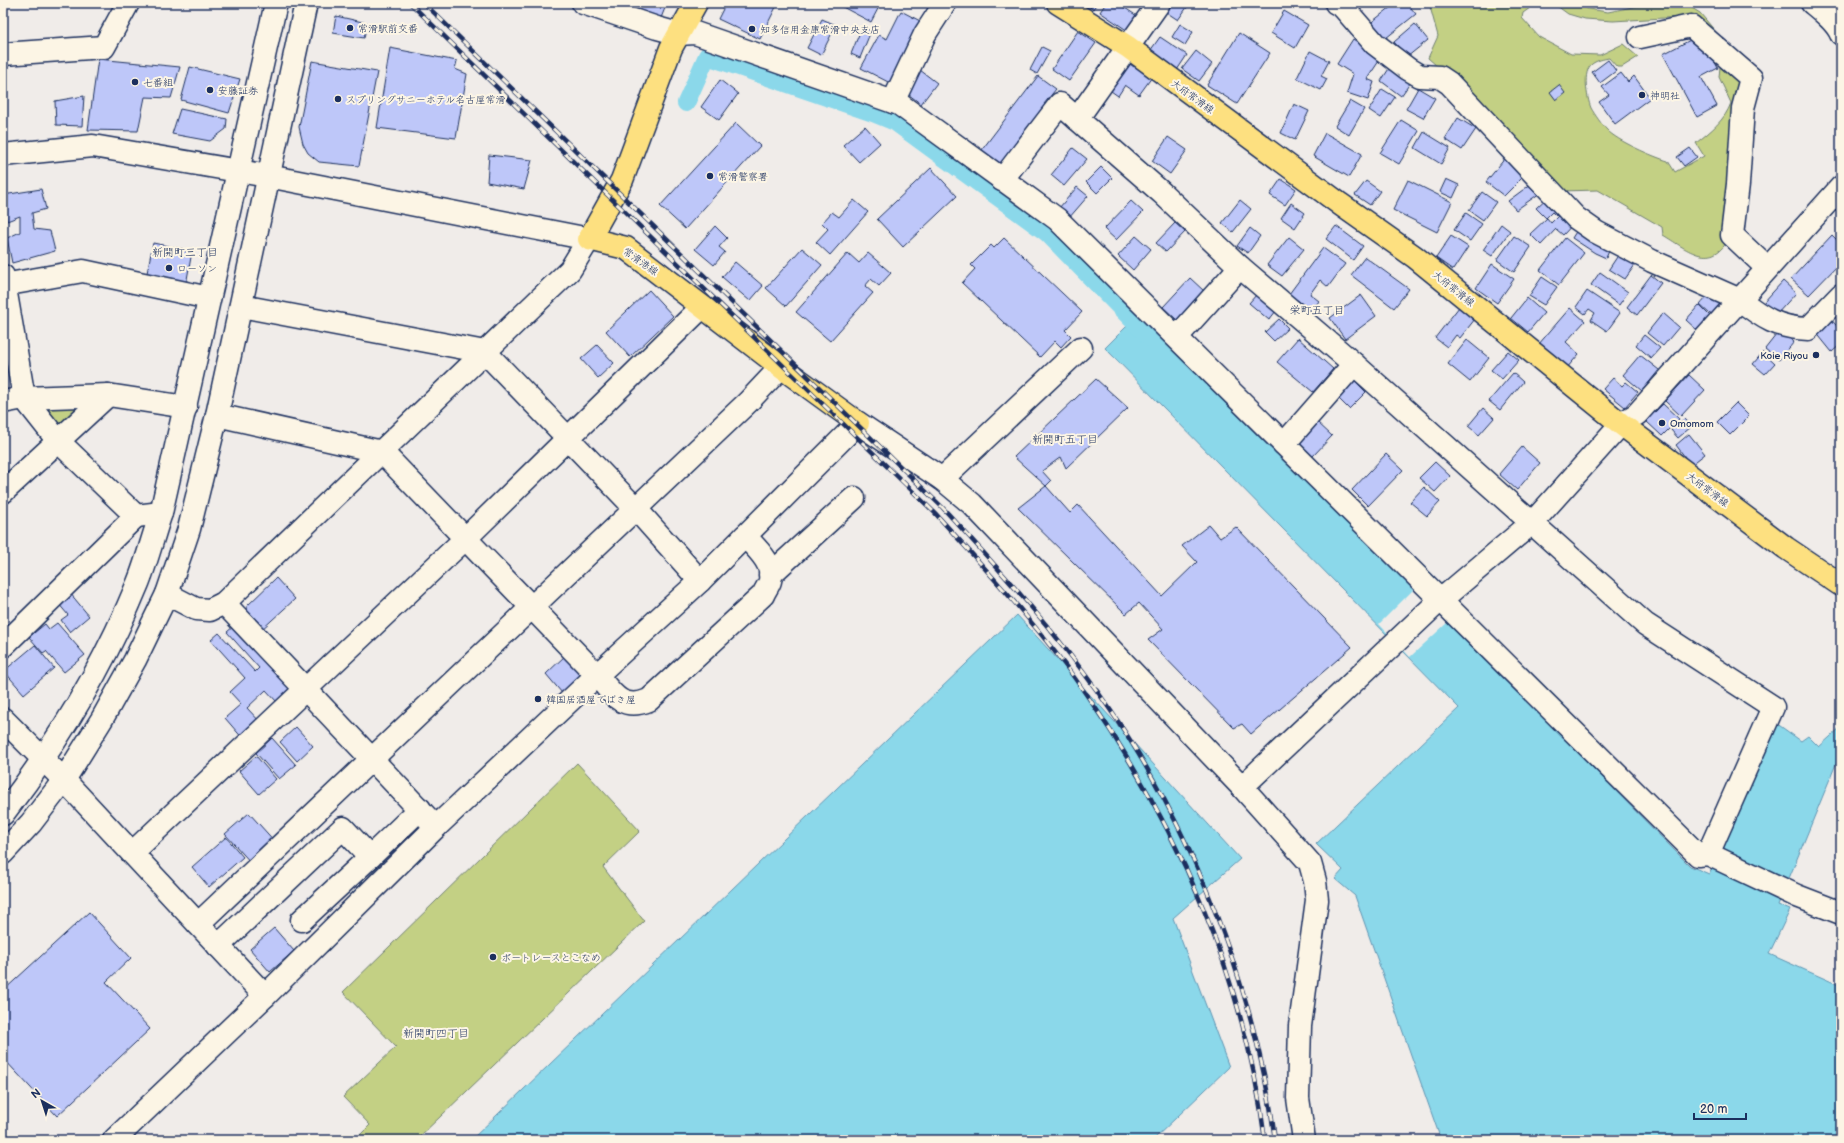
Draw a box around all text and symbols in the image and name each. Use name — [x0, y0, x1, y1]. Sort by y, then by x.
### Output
marker: 常滑駅前交番 — [345, 23, 355, 33]
place label: 常滑駅前交番 — [358, 23, 418, 35]
marker: 知多信用金庫常滑中央支店 — [747, 24, 757, 34]
place label: 知多信用金庫常滑中央支店 — [760, 24, 880, 36]
marker: 七番組 — [130, 77, 140, 87]
place label: 七番組 — [143, 77, 173, 89]
street label: 大府常滑線 — [1169, 77, 1216, 116]
marker: 安藤証券 — [205, 85, 215, 95]
place label: 安藤証券 — [218, 85, 258, 97]
marker: 神明社 — [1637, 90, 1647, 100]
place label: 神明社 — [1650, 90, 1680, 102]
marker: スプリングサニーホテル名古屋常滑 — [333, 94, 343, 104]
place label: スプリングサニーホテル名古屋常滑 — [346, 94, 505, 106]
marker: 常滑警察署 — [705, 171, 715, 181]
place label: 常滑警察署 — [718, 171, 768, 183]
street label: 常滑港線 — [621, 245, 660, 278]
district label: 新開町三丁目 — [152, 246, 218, 259]
marker: ローソン — [164, 263, 174, 273]
place label: ローソン — [177, 263, 217, 275]
street label: 大府常滑線 — [1430, 268, 1477, 309]
district label: 栄町五丁目 — [1290, 304, 1345, 317]
place label: Koie Riyou — [1760, 350, 1808, 362]
marker: Koie Riyou — [1811, 350, 1821, 360]
marker: Omomom — [1657, 418, 1667, 428]
place label: Omomom — [1670, 418, 1714, 430]
district label: 新開町五丁目 — [1032, 433, 1098, 446]
street label: 大府常滑線 — [1684, 470, 1731, 510]
marker: 韓国居酒屋でばき屋 — [533, 694, 543, 704]
place label: 韓国居酒屋でばき屋 — [546, 694, 636, 706]
marker: ボートレースとこなめ — [488, 952, 498, 962]
place label: ボートレースとこなめ — [501, 952, 601, 964]
district label: 新開町四丁目 — [403, 1027, 469, 1040]
north arrow — [22, 1081, 62, 1121]
text: N — [29, 1086, 43, 1101]
scale bar — [1694, 1095, 1746, 1121]
text: 20 m — [1700, 1102, 1727, 1117]

